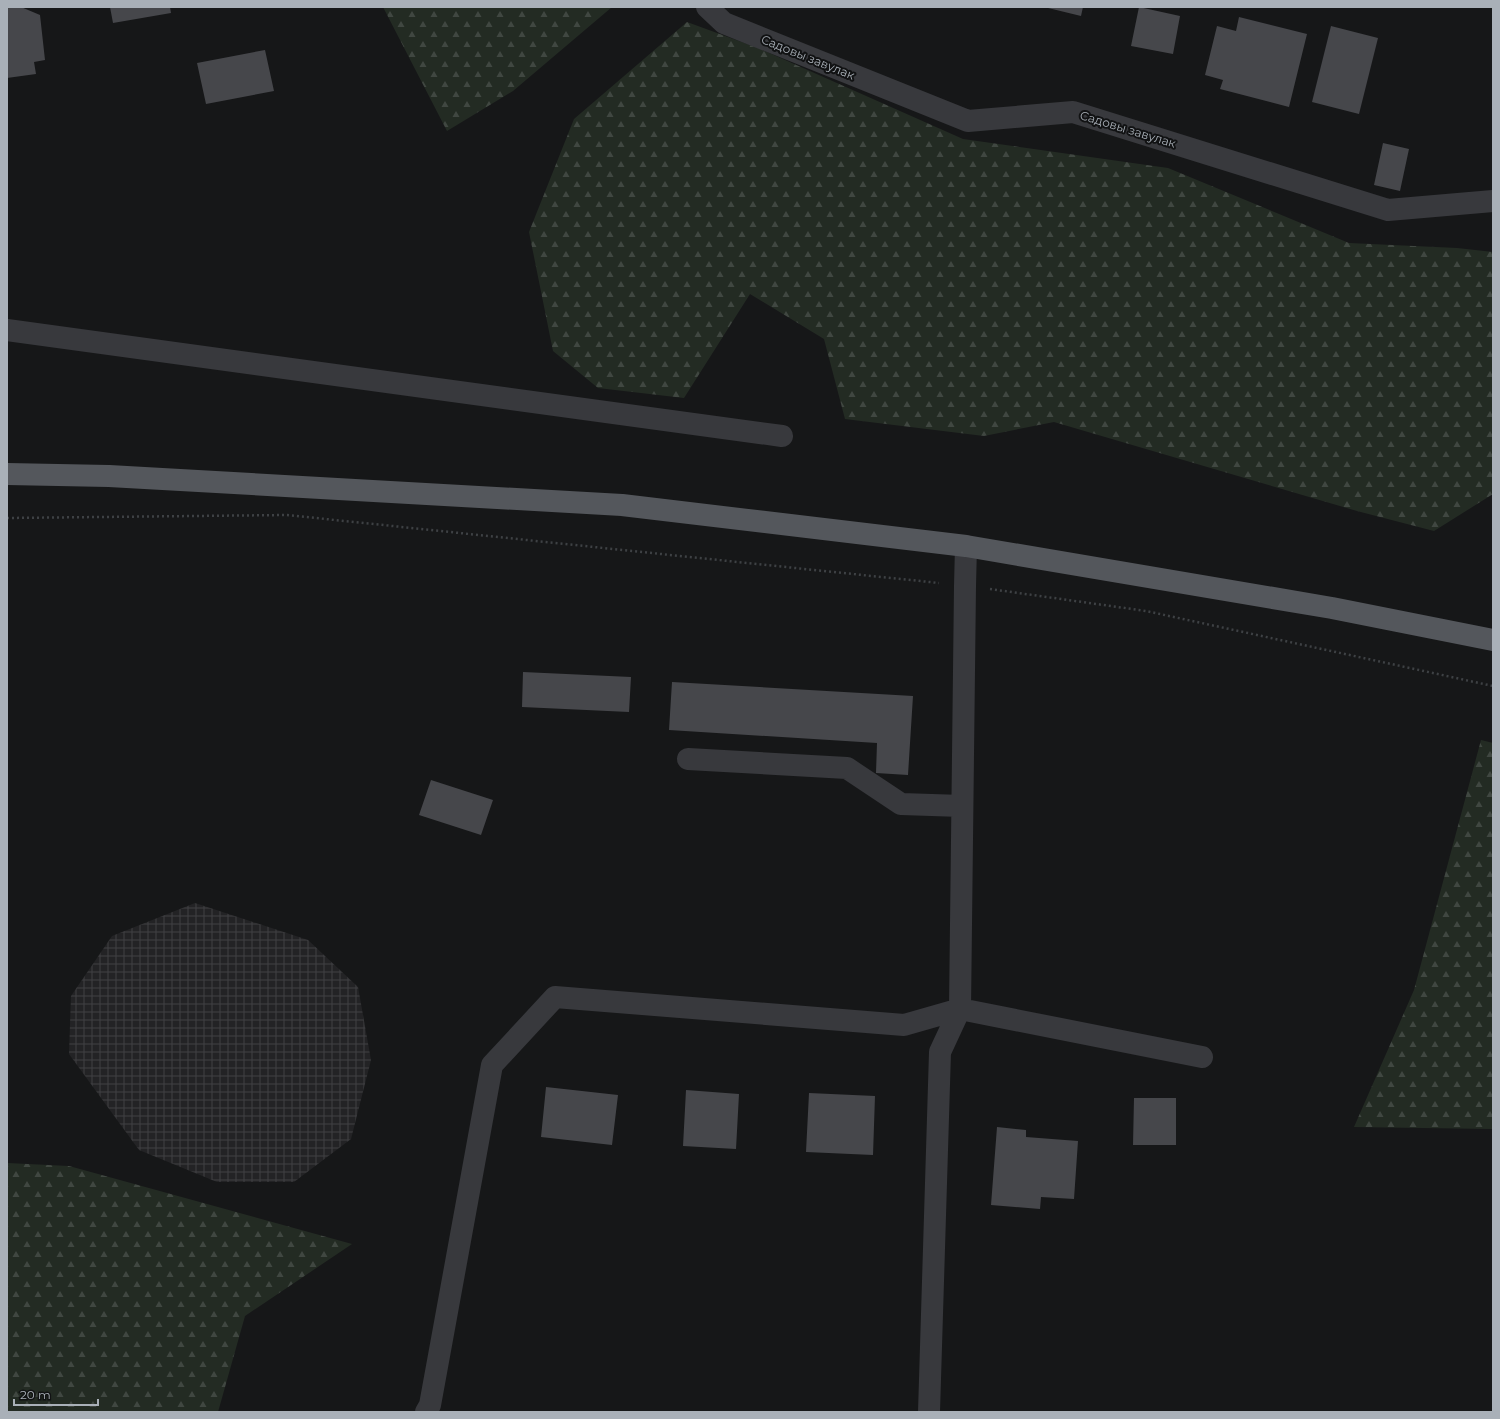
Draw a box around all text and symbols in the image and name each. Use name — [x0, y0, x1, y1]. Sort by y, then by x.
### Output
street label: Садовы завулак — [759, 31, 857, 83]
street label: Садовы завулак — [1078, 107, 1178, 151]
scale bar — [14, 1381, 98, 1407]
text: 20 m — [20, 1387, 51, 1402]

